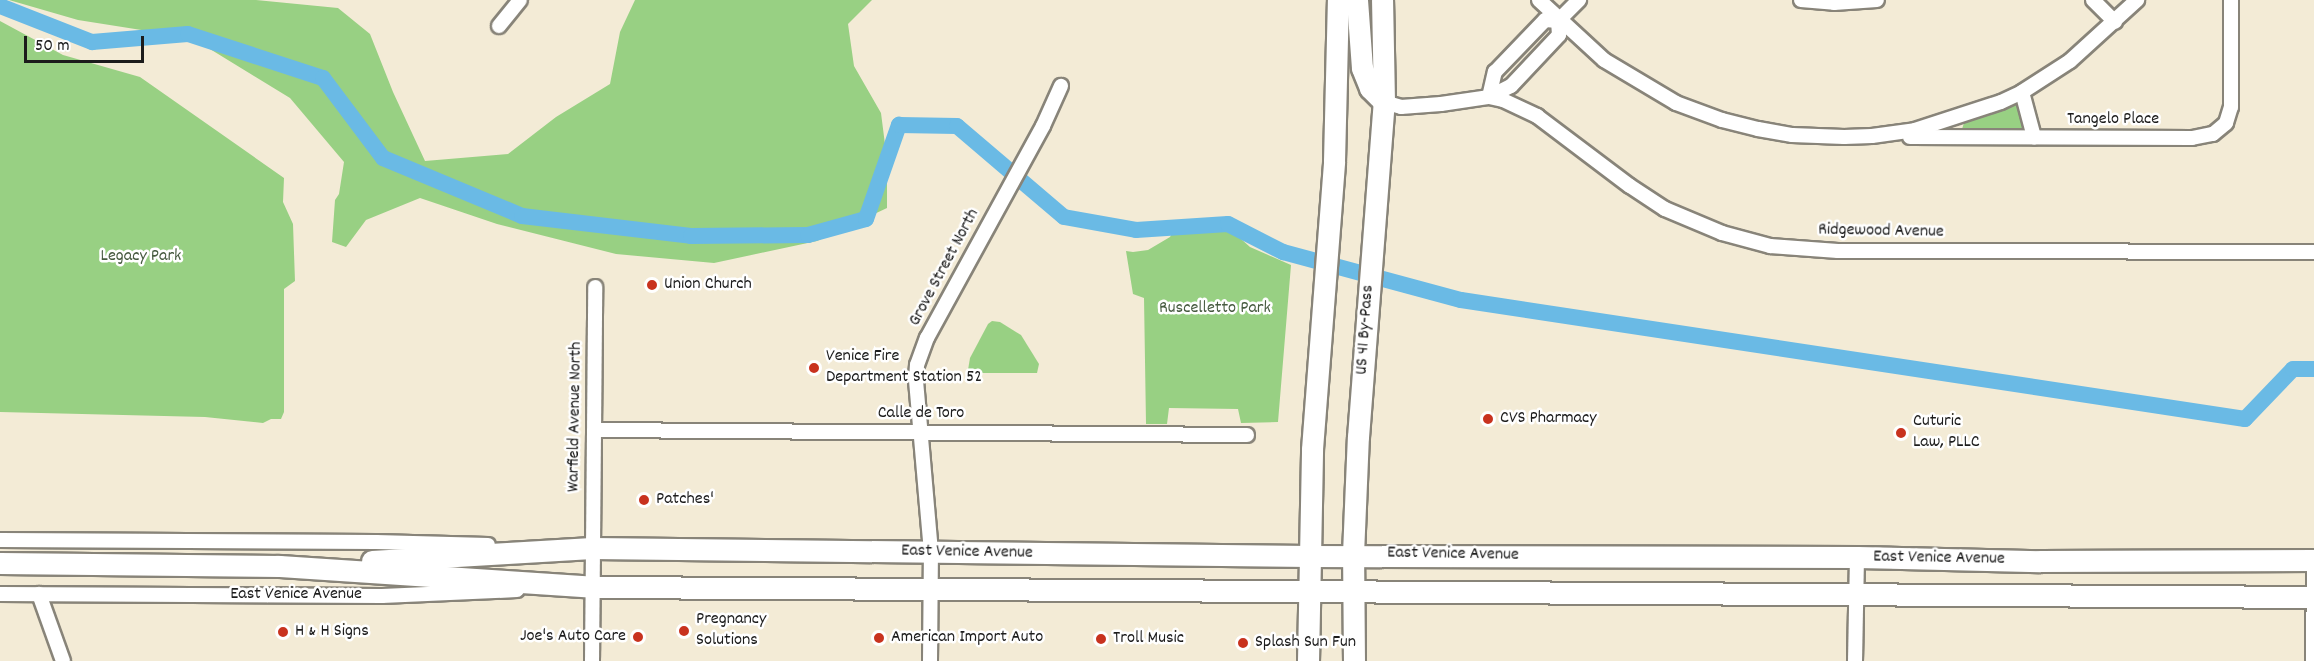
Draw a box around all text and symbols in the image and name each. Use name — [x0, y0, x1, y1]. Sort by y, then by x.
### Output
scale bar — [27, 24, 147, 62]
text: 50 m — [35, 34, 70, 59]
street label: Tangelo Place — [2067, 109, 2159, 131]
street label: Grove Street North — [905, 206, 985, 330]
street label: Ridgewood Avenue — [1818, 220, 1944, 244]
park label: Legacy Park — [101, 246, 181, 268]
place label: Union Church — [664, 274, 752, 296]
marker: Union Church — [645, 278, 659, 292]
street label: US 41 By-Pass — [1352, 284, 1380, 376]
park label: Ruscelletto Park — [1159, 298, 1271, 320]
street label: Warfield Avenue North — [564, 342, 588, 492]
place label: Venice Fire Department Station 52 — [826, 347, 982, 389]
marker: Venice Fire Department Station 52 — [807, 361, 821, 375]
street label: Calle de Toro — [878, 403, 964, 425]
place label: CVS Pharmacy — [1500, 408, 1596, 430]
marker: CVS Pharmacy — [1481, 412, 1495, 426]
place label: Cuturic Law, PLLC — [1913, 412, 1980, 454]
marker: Cuturic Law, PLLC — [1894, 426, 1908, 440]
place label: Patches' — [656, 489, 714, 511]
marker: Patches' — [637, 493, 651, 507]
street label: East Venice Avenue — [901, 541, 1033, 565]
street label: East Venice Avenue — [1387, 543, 1519, 567]
street label: East Venice Avenue — [1873, 547, 2005, 571]
street label: East Venice Avenue — [230, 584, 362, 606]
place label: Pregnancy Solutions — [696, 610, 766, 652]
place label: H & H Signs — [295, 621, 369, 643]
marker: Pregnancy Solutions — [677, 624, 691, 638]
marker: H & H Signs — [276, 625, 290, 639]
place label: Joe's Auto Care — [520, 626, 626, 648]
place label: American Import Auto — [891, 627, 1043, 649]
place label: Troll Music — [1113, 628, 1184, 650]
marker: Joe's Auto Care — [631, 630, 645, 644]
marker: American Import Auto — [872, 631, 886, 645]
marker: Troll Music — [1094, 632, 1108, 646]
place label: Splash Sun Fun — [1255, 632, 1356, 654]
marker: Splash Sun Fun — [1236, 636, 1250, 650]

